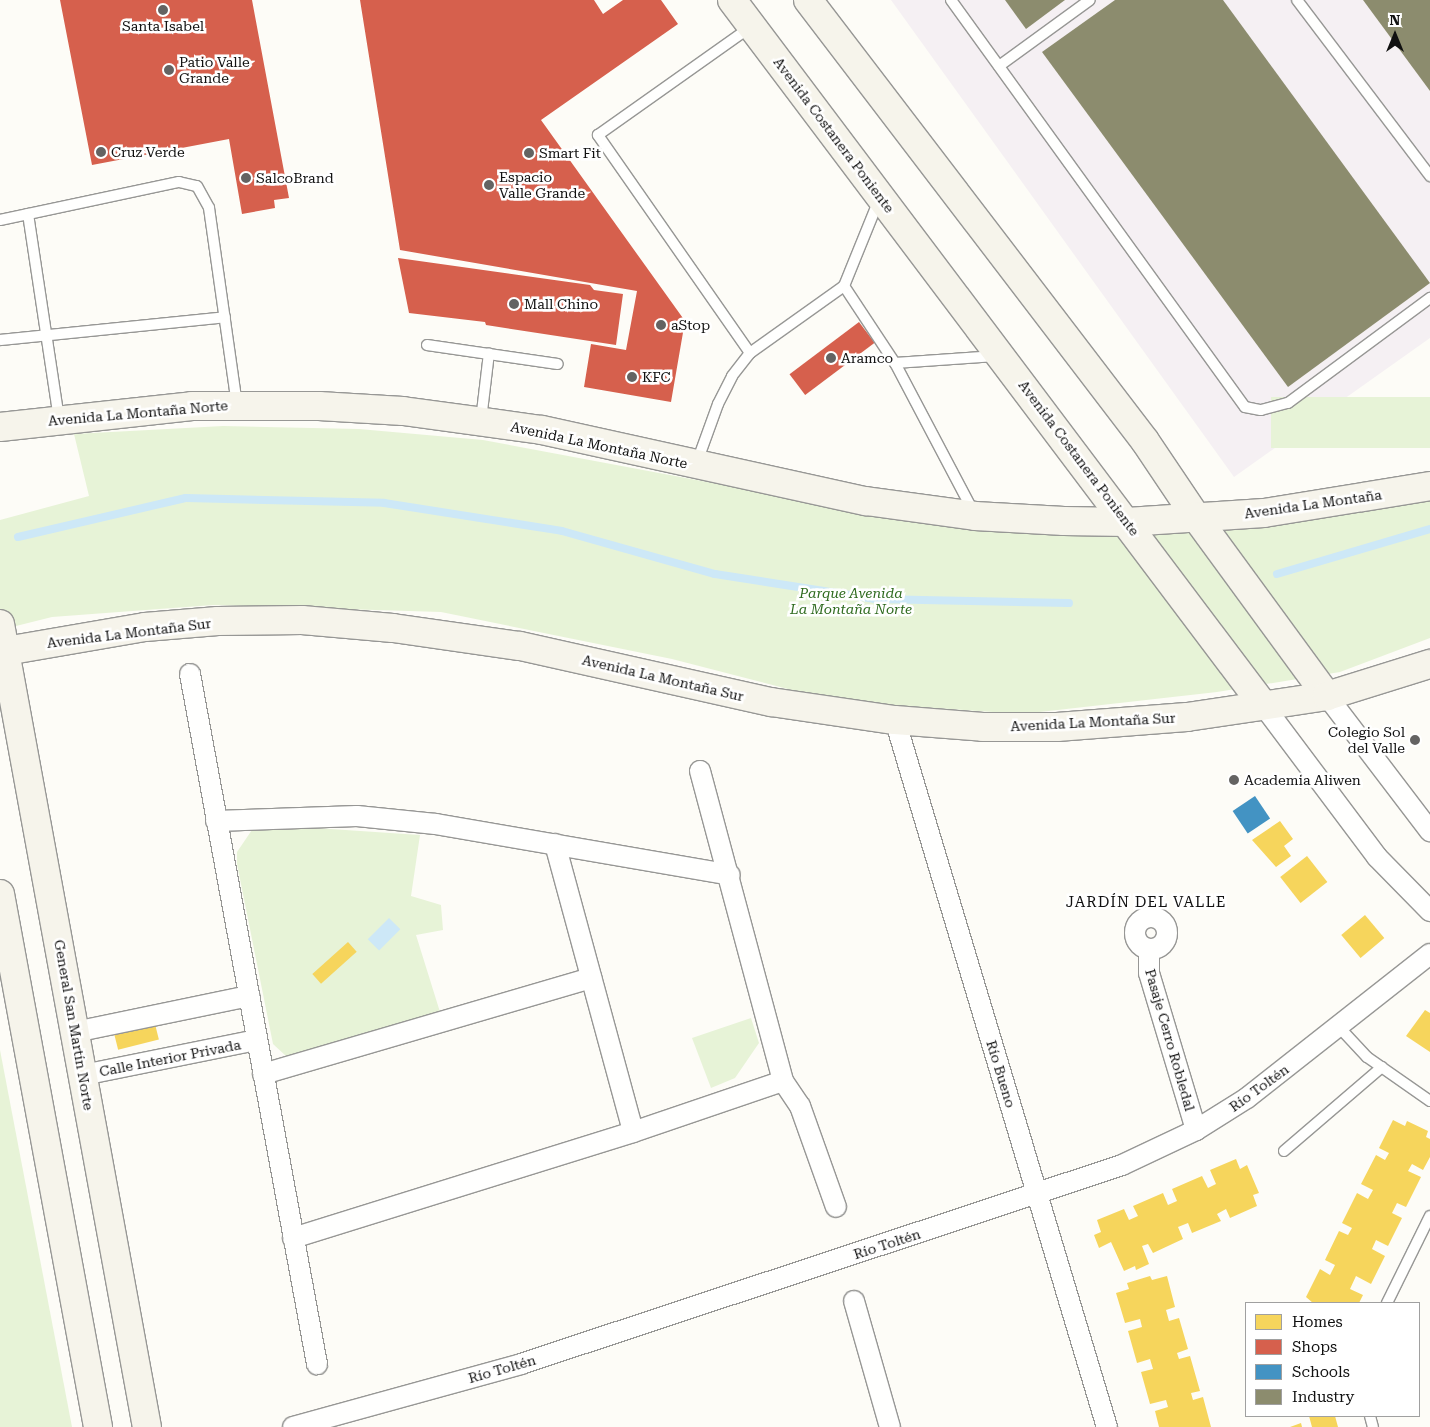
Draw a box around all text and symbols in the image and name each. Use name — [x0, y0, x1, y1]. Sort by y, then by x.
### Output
marker: Santa Isabel — [157, 4, 169, 16]
north arrow — [1370, 10, 1420, 60]
text: N — [1390, 12, 1400, 28]
place label: Santa Isabel — [122, 18, 204, 34]
place label: Patio Valle Grande — [179, 54, 250, 86]
street label: Avenida Costanera Poniente — [770, 54, 898, 216]
marker: Patio Valle Grande — [163, 64, 175, 76]
place label: Cruz Verde — [111, 144, 185, 160]
place label: Smart Fit — [539, 145, 601, 161]
marker: Cruz Verde — [95, 146, 107, 158]
marker: Smart Fit — [523, 147, 535, 159]
place label: Espacio Valle Grande — [499, 169, 585, 202]
place label: SalcoBrand — [256, 170, 334, 186]
marker: SalcoBrand — [240, 172, 252, 184]
marker: Espacio Valle Grande — [483, 179, 495, 191]
place label: Mall Chino — [524, 296, 598, 312]
marker: Mall Chino — [508, 298, 520, 310]
place label: aStop — [671, 317, 710, 333]
marker: aStop — [655, 319, 667, 331]
place label: Aramco — [841, 350, 893, 366]
marker: Aramco — [825, 352, 837, 364]
place label: KFC — [642, 369, 671, 385]
marker: KFC — [626, 371, 638, 383]
street label: Avenida Costanera Poniente — [1015, 377, 1143, 539]
street label: Avenida La Montaña Norte — [47, 397, 229, 429]
street label: Avenida La Montaña Norte — [509, 418, 689, 472]
street label: Avenida La Montaña — [1243, 486, 1383, 522]
park label: Parque Avenida La Montaña Norte — [790, 585, 912, 618]
street label: Avenida La Montaña Sur — [46, 615, 212, 651]
street label: Avenida La Montaña Sur — [581, 651, 745, 705]
street label: Avenida La Montaña Sur — [1010, 709, 1176, 735]
place label: Colegio Sol del Valle — [1328, 724, 1405, 756]
marker: Colegio Sol del Valle — [1409, 734, 1421, 746]
place label: Academia Aliwen — [1244, 772, 1361, 788]
marker: Academia Aliwen — [1228, 774, 1240, 786]
district label: JARDÍN DEL VALLE — [1064, 894, 1228, 912]
street label: General San Martín Norte — [51, 938, 97, 1112]
street label: Pasaje Cerro Robledal — [1142, 967, 1198, 1113]
street label: Calle Interior Privada — [98, 1036, 242, 1080]
street label: Río Bueno — [983, 1038, 1019, 1110]
street label: Río Toltén — [1226, 1061, 1292, 1115]
street label: Río Toltén — [851, 1225, 923, 1263]
legend — [1245, 1302, 1420, 1417]
text: Homes — [1292, 1313, 1343, 1331]
text: Shops — [1292, 1338, 1337, 1356]
street label: Río Toltén — [466, 1351, 538, 1387]
text: Schools — [1292, 1363, 1350, 1381]
text: Industry — [1292, 1388, 1354, 1406]

